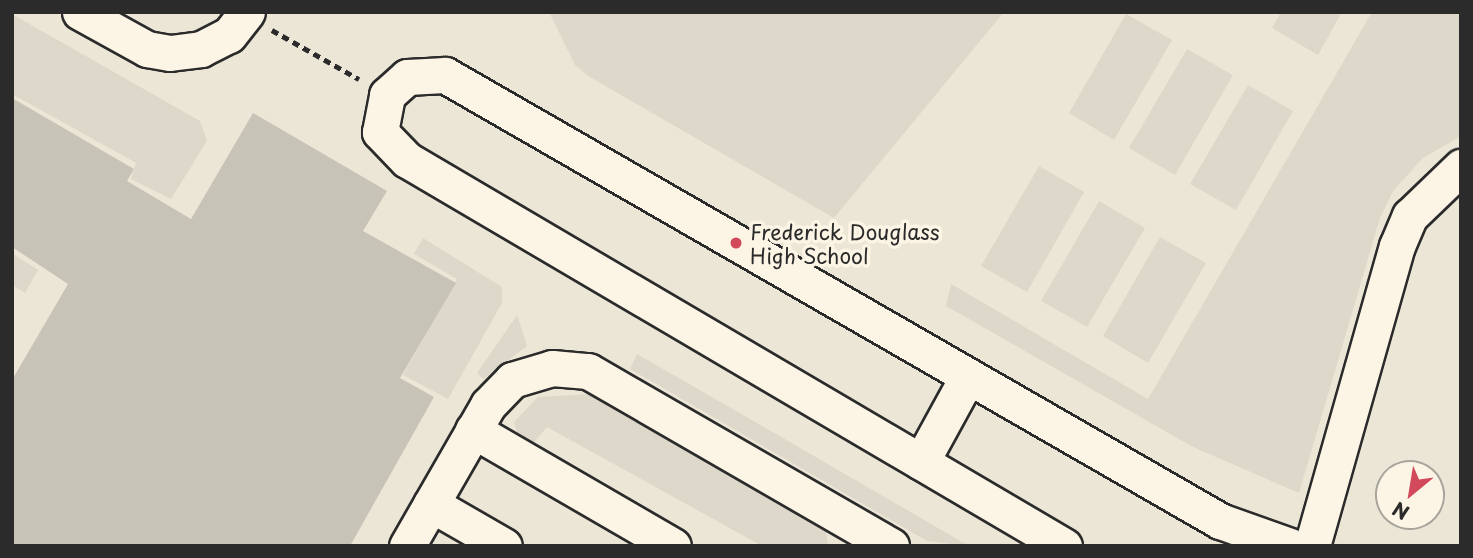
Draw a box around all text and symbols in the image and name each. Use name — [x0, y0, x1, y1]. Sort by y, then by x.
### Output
place label: Frederick Douglass High School — [750, 218, 939, 268]
marker: Frederick Douglass High School — [728, 235, 744, 251]
north arrow — [1375, 460, 1445, 530]
text: N — [1387, 496, 1414, 527]

